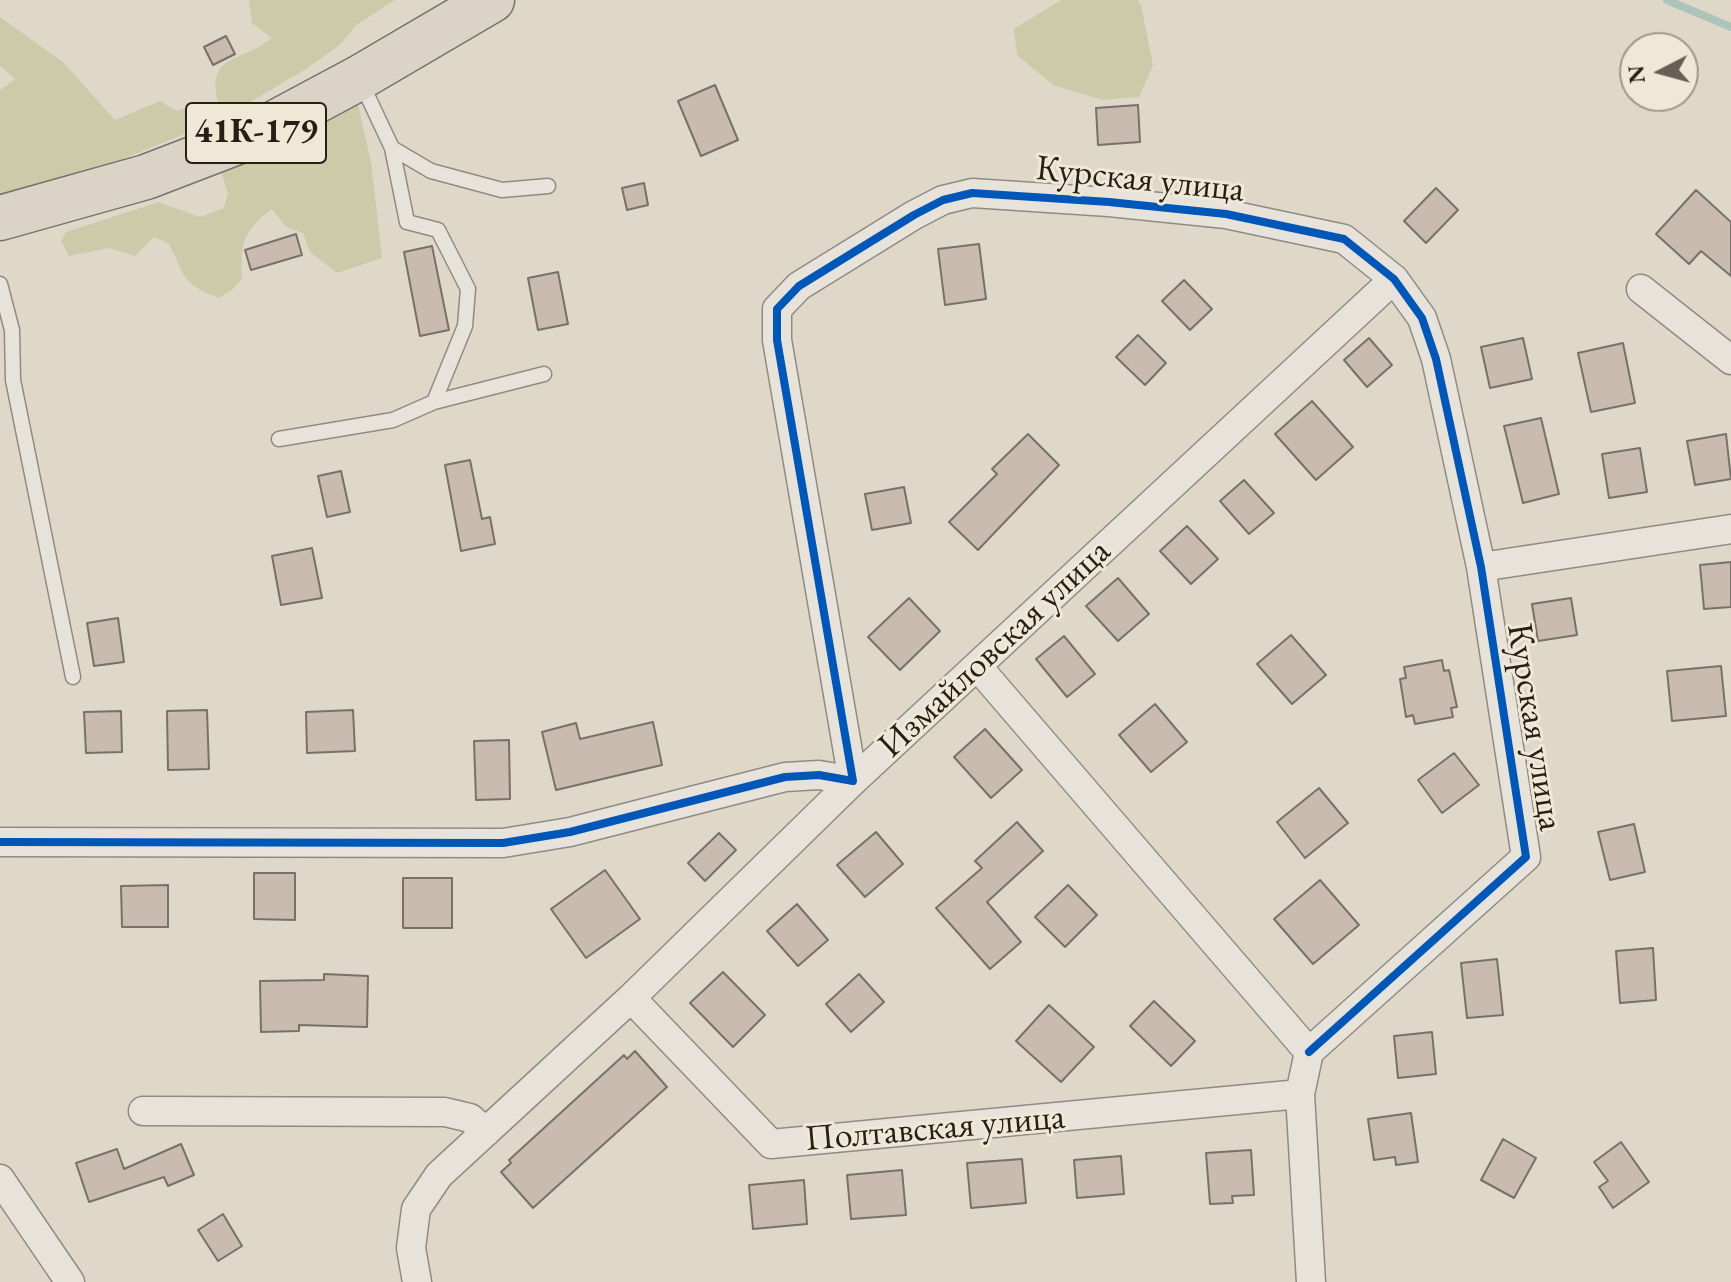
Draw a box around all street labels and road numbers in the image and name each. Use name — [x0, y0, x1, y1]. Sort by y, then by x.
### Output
road number: 41К-179 — [186, 103, 326, 163]
street label: Курская улица — [1034, 148, 1246, 212]
street label: Измайловская улица — [870, 530, 1120, 768]
street label: Курская улица — [1496, 620, 1572, 834]
street label: Полтавская улица — [803, 1096, 1067, 1162]

